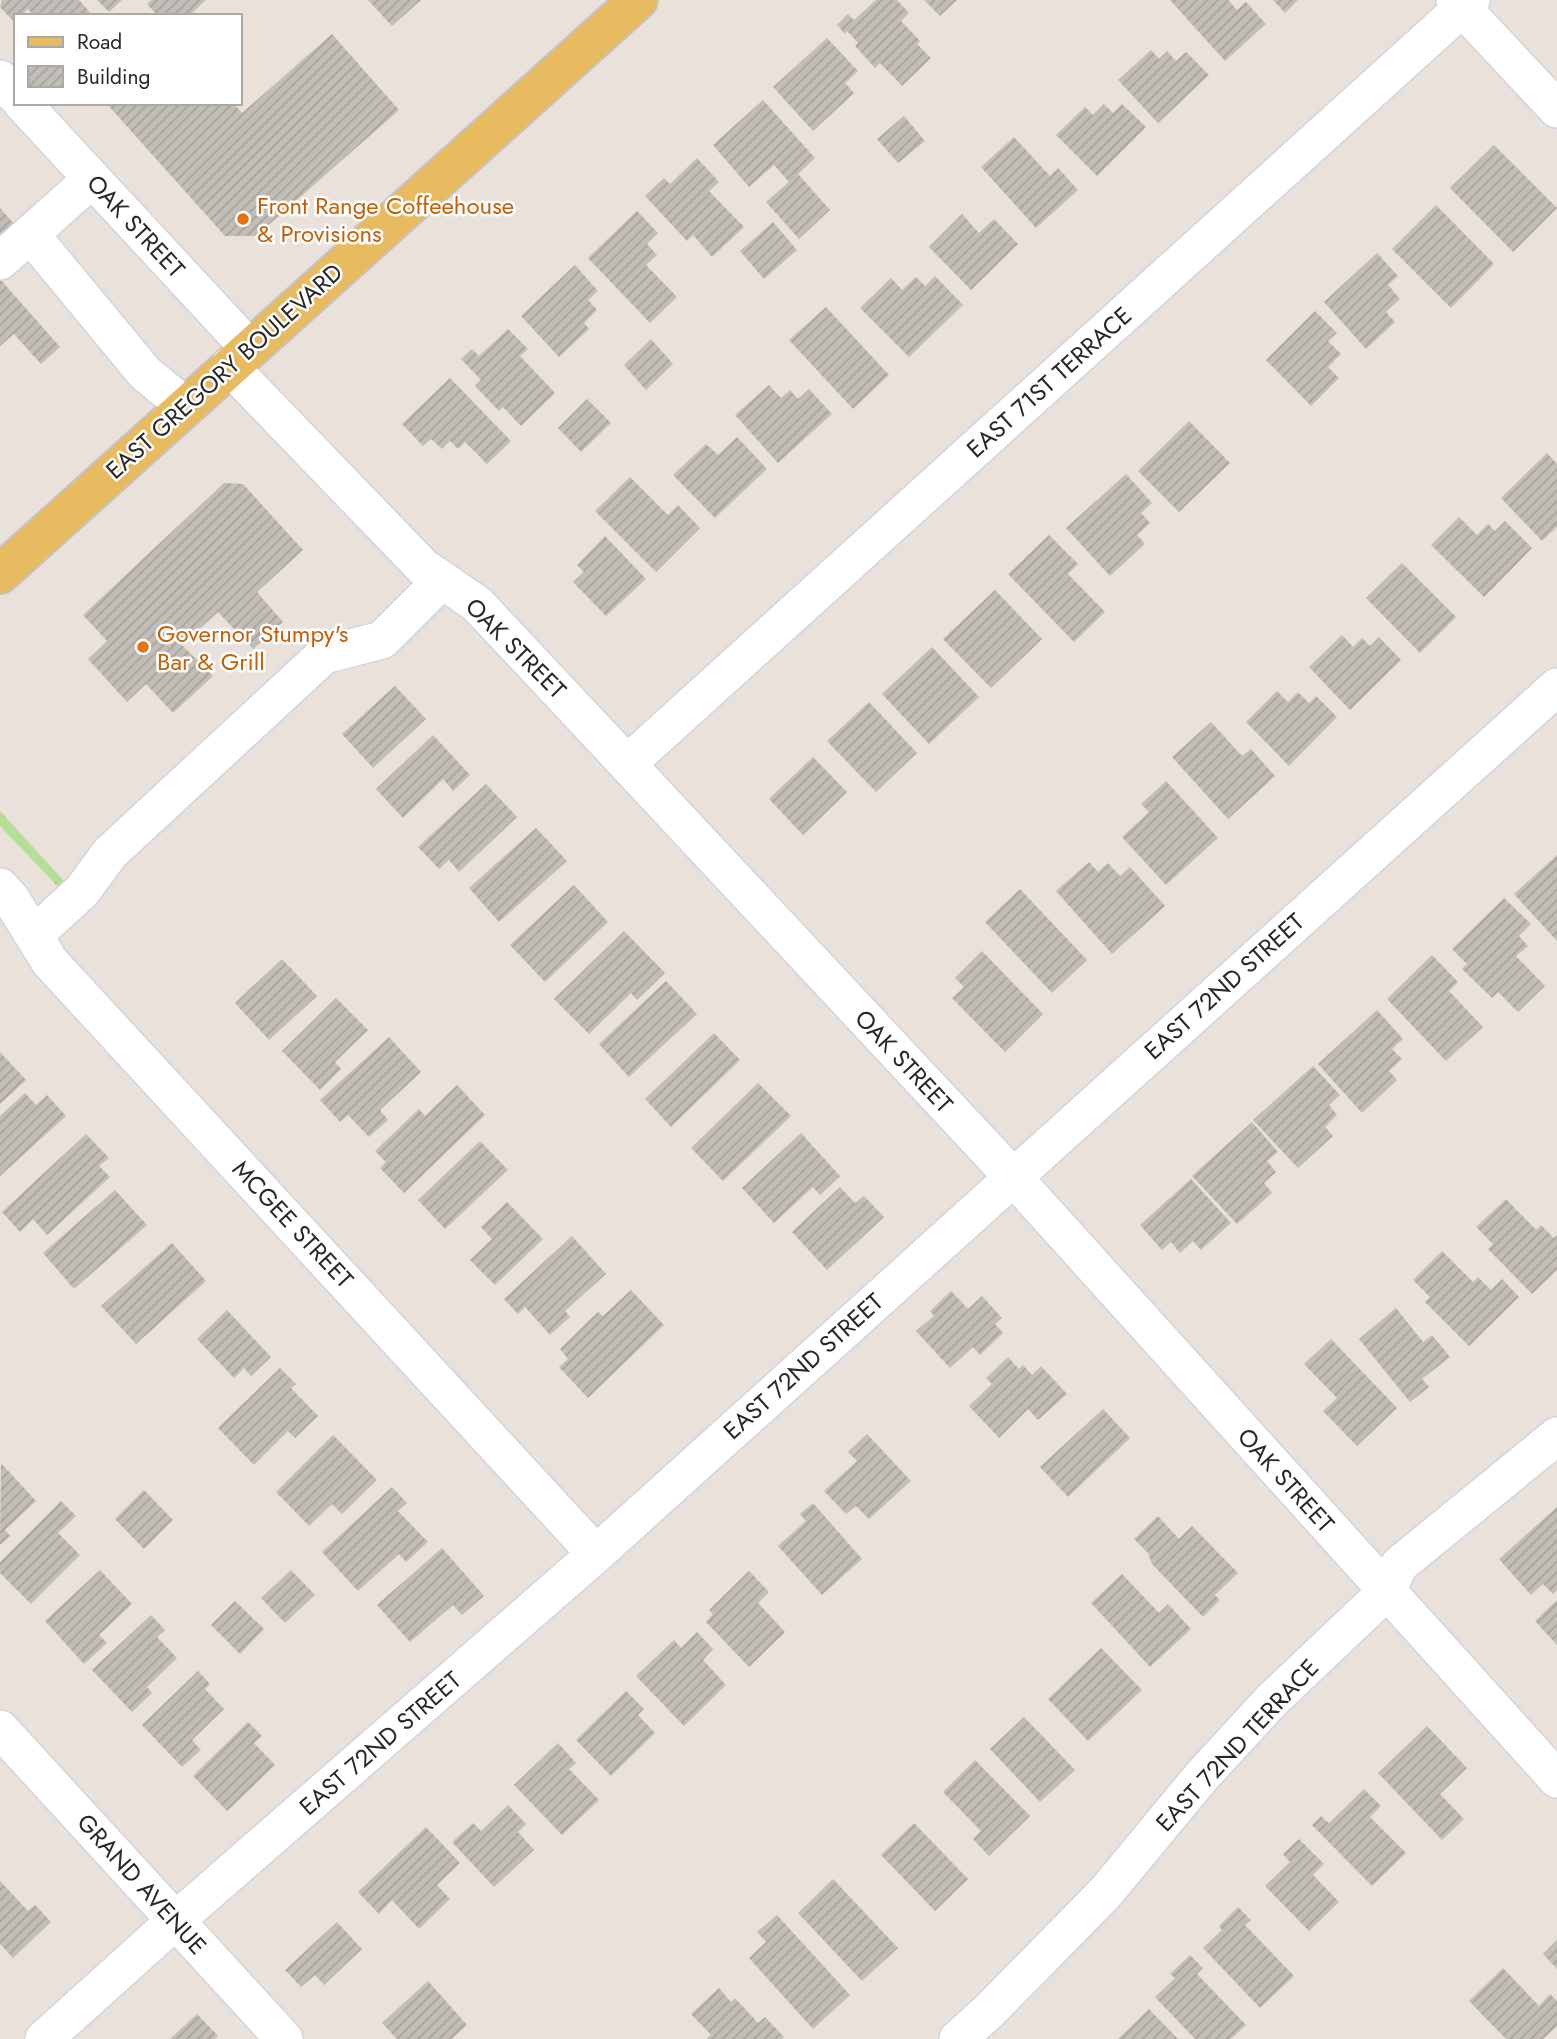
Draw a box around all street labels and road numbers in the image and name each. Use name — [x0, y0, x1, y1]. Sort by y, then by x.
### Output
street label: OAK STREET — [79, 166, 193, 286]
street label: EAST GREGORY BOULEVARD — [98, 255, 350, 487]
street label: EAST 71ST TERRACE — [959, 298, 1139, 466]
street label: OAK STREET — [458, 590, 574, 706]
street label: EAST 72ND STREET — [1136, 905, 1312, 1067]
street label: OAK STREET — [847, 1001, 961, 1121]
street label: MCGEE STREET — [224, 1152, 362, 1296]
street label: EAST 72ND STREET — [715, 1285, 891, 1447]
street label: OAK STREET — [1229, 1420, 1343, 1540]
street label: EAST 72ND TERRACE — [1147, 1651, 1327, 1839]
street label: EAST 72ND STREET — [291, 1663, 469, 1823]
street label: GRAND AVENUE — [69, 1806, 215, 1962]

